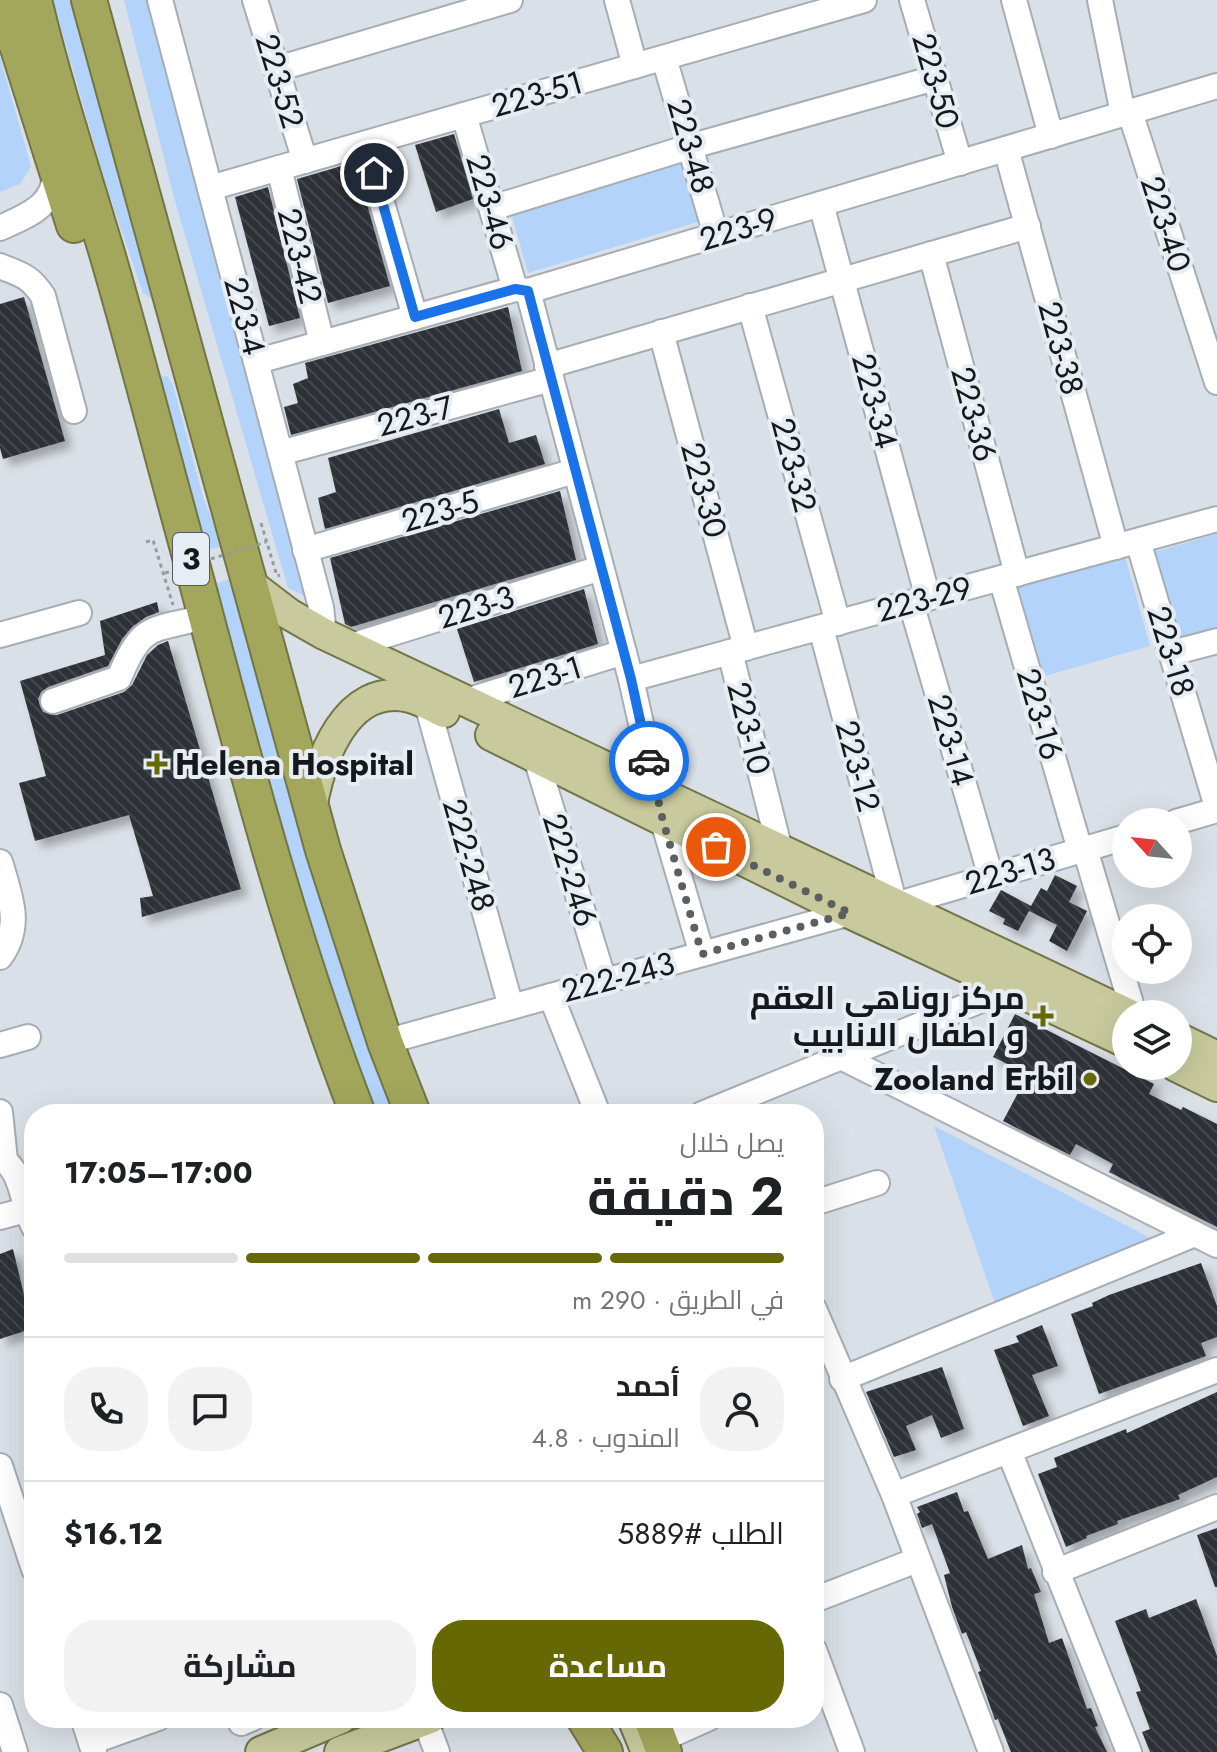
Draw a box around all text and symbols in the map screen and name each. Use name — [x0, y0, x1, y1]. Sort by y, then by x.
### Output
street label: 223-52 — [244, 28, 316, 134]
street label: 223-50 — [900, 28, 972, 134]
street label: 223-51 — [486, 59, 588, 129]
street label: 223-48 — [656, 93, 726, 199]
pin — [340, 139, 408, 207]
street label: 223-46 — [454, 149, 526, 255]
icon: home — [352, 151, 396, 195]
street label: 223-40 — [1129, 170, 1203, 278]
street label: 223-9 — [693, 195, 783, 263]
street label: 223-42 — [266, 203, 334, 309]
street label: 223-4 — [213, 272, 277, 360]
street label: 223-38 — [1026, 296, 1096, 400]
street label: 223-34 — [840, 348, 910, 454]
street label: 223-36 — [939, 361, 1009, 467]
street label: 223-7 — [372, 384, 459, 448]
street label: 223-32 — [759, 413, 829, 517]
street label: 223-30 — [669, 437, 739, 543]
street label: 223-5 — [396, 478, 484, 544]
road number: 3 — [173, 533, 209, 585]
street label: 223-29 — [871, 564, 977, 634]
street label: 223-3 — [432, 574, 520, 640]
street label: 223-18 — [1135, 600, 1207, 702]
street label: 223-1 — [502, 644, 588, 710]
street label: 223-16 — [1005, 663, 1075, 765]
street label: 223-10 — [715, 677, 783, 779]
street label: 223-14 — [916, 689, 986, 791]
street label: 223-12 — [824, 715, 892, 817]
courier — [609, 721, 689, 801]
icon: car — [627, 739, 671, 783]
place label: Helena Hospital — [175, 741, 414, 787]
marker: Helena Hospital — [146, 753, 168, 775]
street label: 222-248 — [431, 793, 507, 917]
street label: 222-246 — [531, 808, 609, 932]
north arrow — [1112, 808, 1192, 888]
map controls — [1112, 808, 1192, 1080]
pin — [682, 813, 750, 881]
icon: bag — [694, 825, 738, 869]
street label: 223-13 — [959, 835, 1061, 907]
button: locate — [1112, 904, 1192, 984]
street label: 222-243 — [556, 940, 680, 1014]
place label: مركز روناهي العقم و اطفال الانابيب — [750, 975, 1025, 1058]
button: layers — [1112, 1000, 1192, 1080]
marker: مركز روناهي العقم و اطفال الانابيب — [1032, 1005, 1054, 1027]
place label: Zooland Erbil — [874, 1056, 1074, 1102]
marker: Zooland Erbil — [1081, 1070, 1099, 1088]
text: يصل خلال — [680, 1124, 784, 1162]
text: 17:00–17:05 — [64, 1151, 253, 1194]
text: 2 دقيقة — [587, 1159, 784, 1235]
text: في الطريق · 290 m — [572, 1281, 784, 1319]
text: أحمد — [616, 1364, 680, 1407]
button: phone — [64, 1367, 148, 1451]
button: chat — [168, 1367, 252, 1451]
button: person — [700, 1367, 784, 1451]
text: المندوب · 4.8 — [531, 1419, 680, 1457]
text: $16.12 — [64, 1512, 163, 1555]
text: الطلب #5889 — [617, 1512, 784, 1555]
button: مشاركة — [64, 1620, 416, 1712]
button: مساعدة — [432, 1620, 784, 1712]

